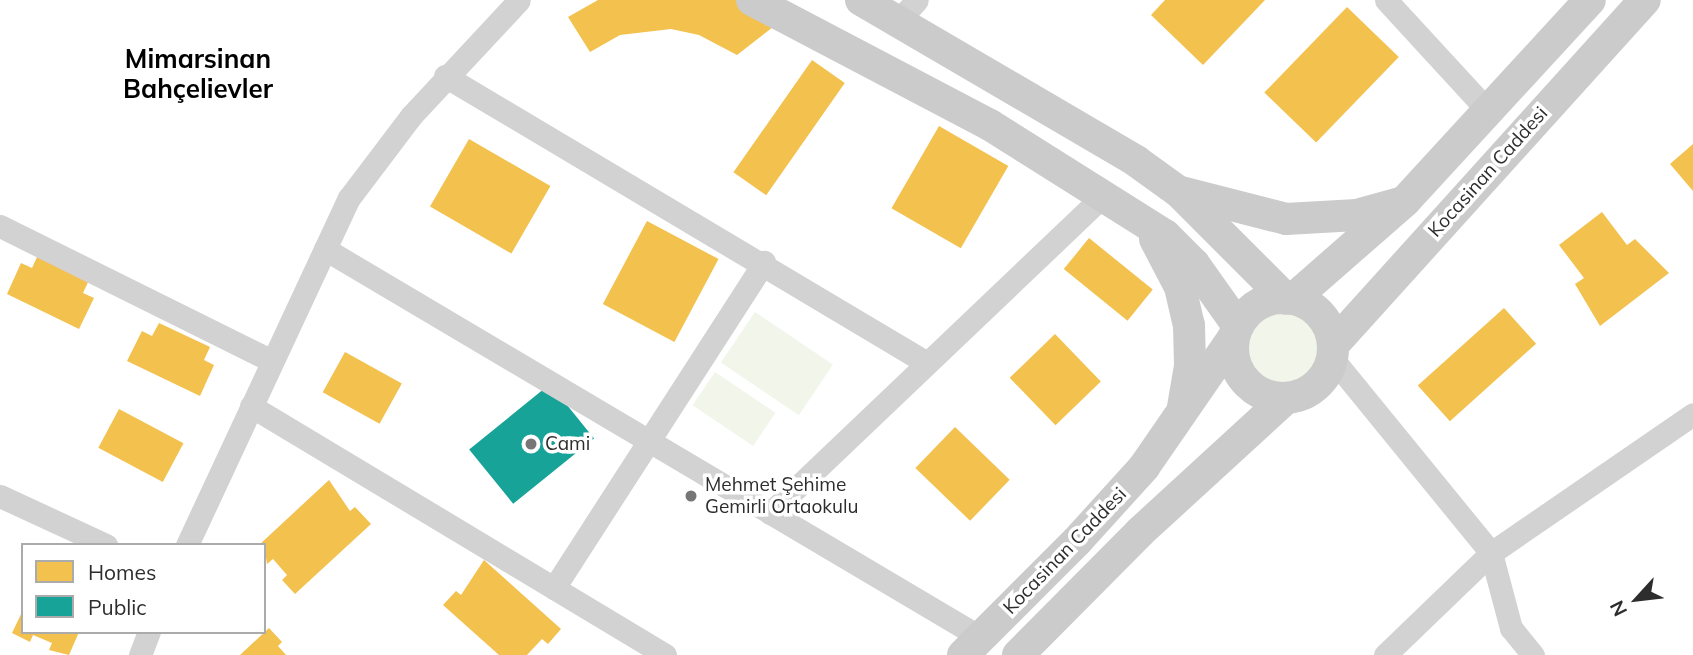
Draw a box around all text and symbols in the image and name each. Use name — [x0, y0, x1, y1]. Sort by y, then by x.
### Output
district label: Mimarsinan Bahçelievler — [123, 43, 273, 104]
street label: Kocasinan Caddesi — [1424, 102, 1552, 242]
place label: Cami — [545, 433, 590, 455]
marker: Cami — [523, 436, 539, 452]
place label: Mehmet Şehime Gemirli Ortaokulu — [705, 474, 859, 518]
street label: Kocasinan Caddesi — [999, 483, 1131, 619]
marker: Mehmet Şehime Gemirli Ortaokulu — [683, 488, 699, 504]
legend — [21, 543, 266, 634]
text: Homes — [88, 559, 156, 585]
north arrow — [1602, 564, 1672, 634]
text: Public — [88, 594, 147, 620]
text: N — [1604, 597, 1632, 620]

